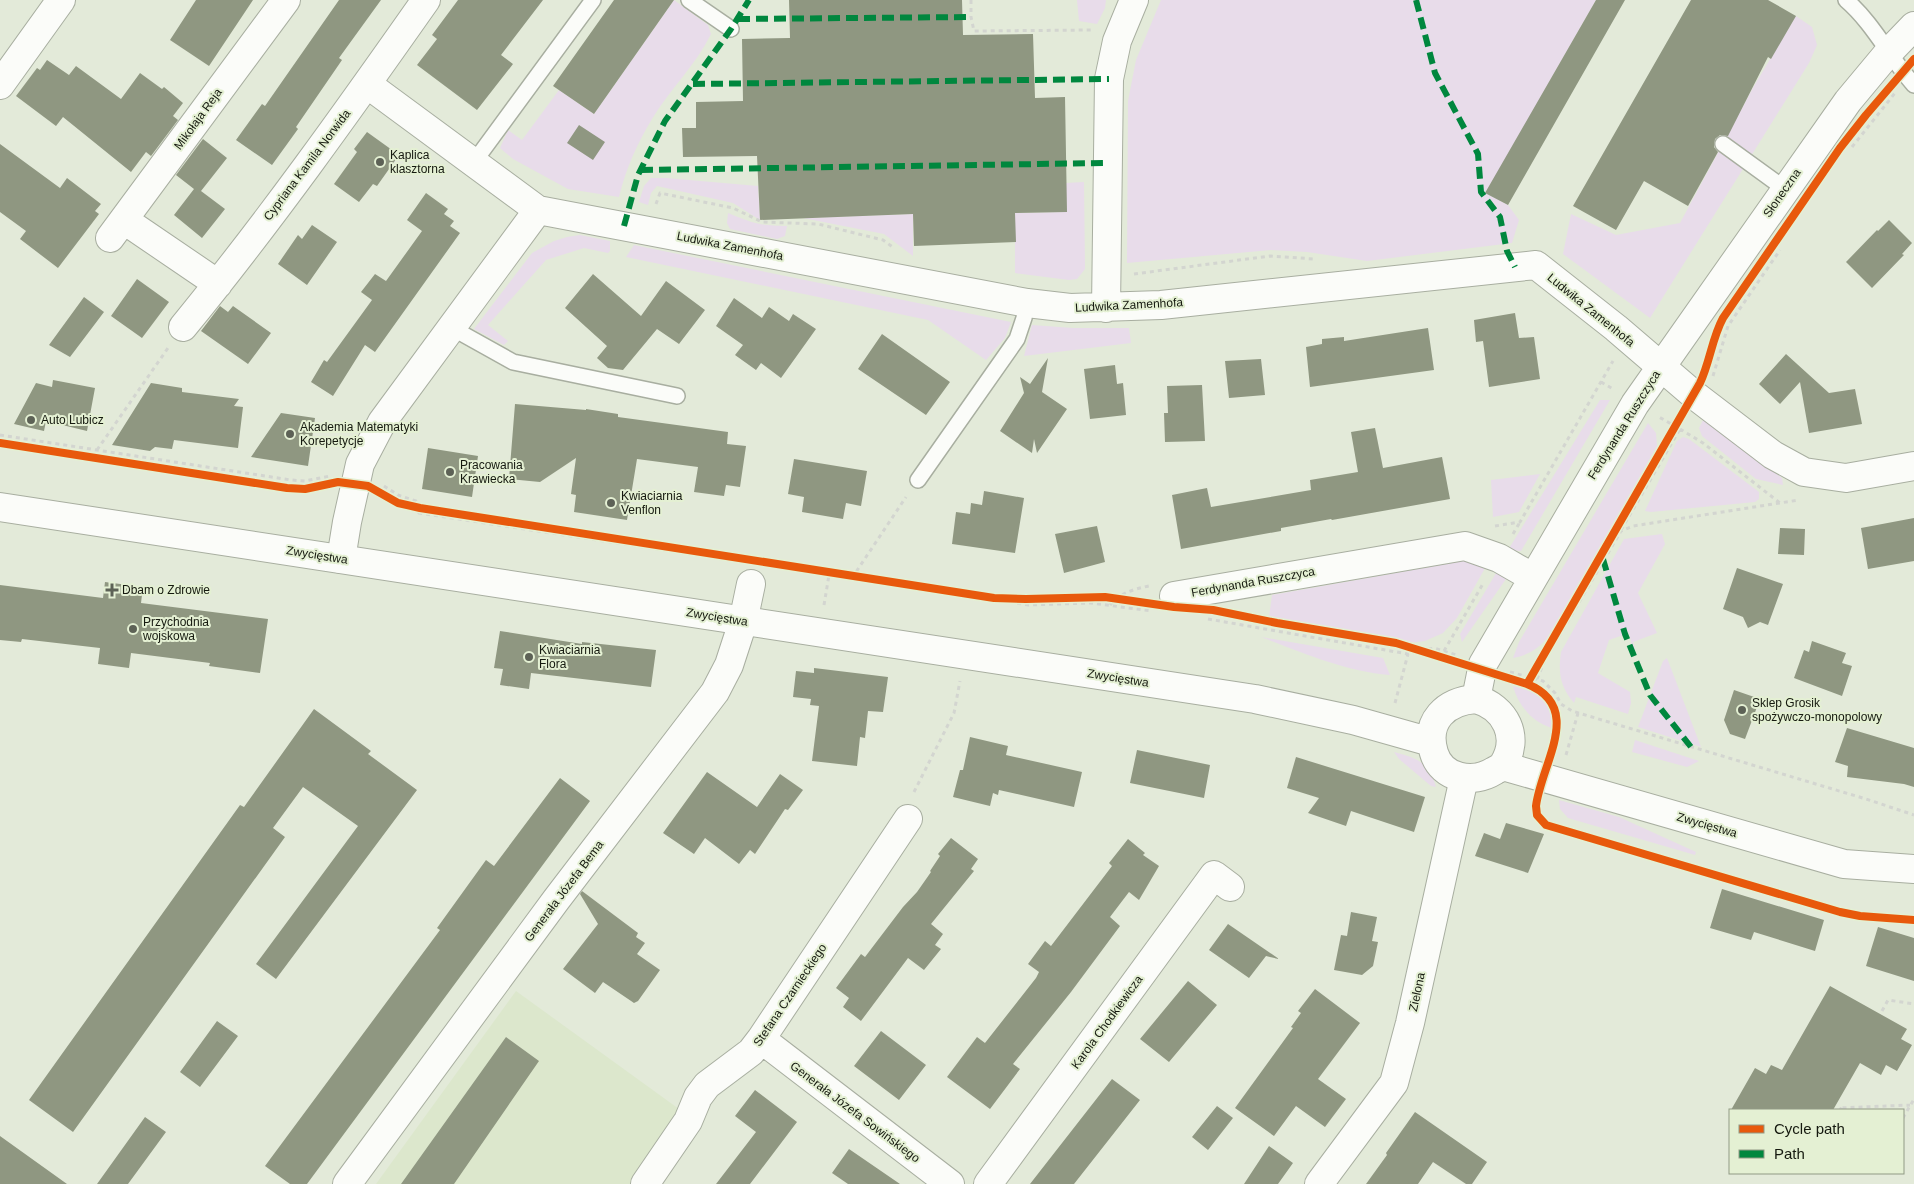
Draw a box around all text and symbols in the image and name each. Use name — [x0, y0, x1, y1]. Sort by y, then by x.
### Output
street label: Mikołaja Reja — [171, 85, 225, 152]
street label: Cypriana Kamila Norwida — [261, 106, 354, 223]
place label: Kaplica klasztorna — [390, 148, 445, 176]
marker: Kaplica klasztorna — [374, 156, 386, 168]
street label: Słoneczna — [1760, 166, 1804, 220]
street label: Ludwika Zamenhofa — [676, 229, 785, 263]
street label: Ludwika Zamenhofa — [1545, 271, 1638, 350]
street label: Ludwika Zamenhofa — [1075, 295, 1184, 315]
street label: Ferdynanda Ruszczyca — [1585, 368, 1663, 482]
place label: Auto Lubicz — [41, 413, 104, 427]
marker: Auto Lubicz — [25, 414, 37, 426]
place label: Akademia Matematyki Korepetycje — [300, 420, 418, 448]
marker: Akademia Matematyki Korepetycje — [284, 428, 296, 440]
place label: Pracowania Krawiecka — [460, 458, 523, 486]
marker: Pracowania Krawiecka — [444, 466, 456, 478]
place label: Kwiaciarnia Venflon — [621, 489, 683, 517]
marker: Kwiaciarnia Venflon — [605, 497, 617, 509]
street label: Zwycięstwa — [285, 543, 349, 567]
street label: Ferdynanda Ruszczyca — [1190, 564, 1316, 600]
place label: Dbam o Zdrowie — [122, 583, 210, 597]
marker: Dbam o Zdrowie — [106, 584, 118, 596]
street label: Zwycięstwa — [685, 605, 749, 629]
place label: Przychodnia wojskowa — [142, 615, 209, 643]
marker: Przychodnia wojskowa — [127, 623, 139, 635]
place label: Kwiaciarnia Flora — [539, 643, 601, 671]
marker: Kwiaciarnia Flora — [523, 651, 535, 663]
street label: Zwycięstwa — [1086, 666, 1150, 690]
place label: Sklep Grosik spożywczo-monopolowy — [1752, 696, 1882, 724]
marker: Sklep Grosik spożywczo-monopolowy — [1736, 704, 1748, 716]
street label: Zwycięstwa — [1675, 810, 1739, 840]
street label: Generała Józefa Bema — [521, 838, 607, 944]
street label: Stefana Czarnieckiego — [750, 941, 830, 1049]
street label: Zielona — [1406, 971, 1428, 1013]
street label: Karola Chodkiewicza — [1068, 972, 1146, 1071]
street label: Generała Józefa Sowińskiego — [787, 1059, 923, 1166]
legend — [1729, 1109, 1904, 1174]
text: Cycle path — [1774, 1120, 1845, 1137]
text: Path — [1774, 1145, 1805, 1162]

